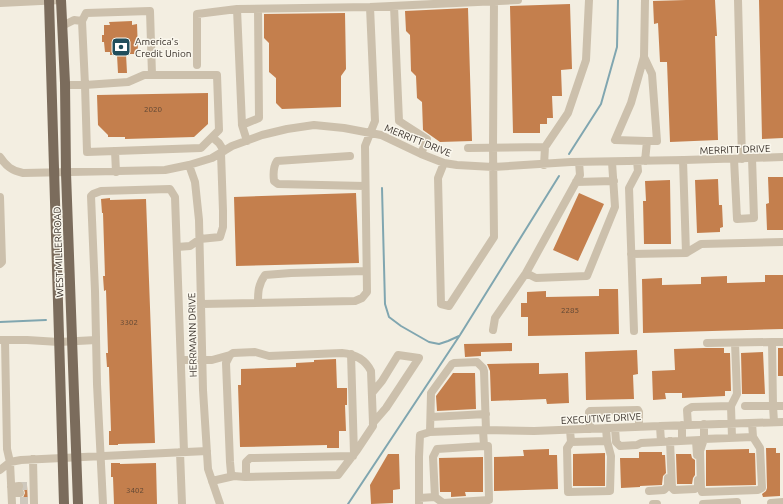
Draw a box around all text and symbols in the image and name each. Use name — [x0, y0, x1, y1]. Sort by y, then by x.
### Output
bank icon: America's Credit Union — [110, 36, 132, 58]
place label: America's Credit Union — [135, 36, 191, 59]
house number: 2020 — [144, 105, 163, 114]
street label: MERRITT DRIVE — [383, 122, 453, 159]
street label: MERRITT DRIVE — [699, 143, 771, 156]
street label: WEST MILLER ROAD — [51, 206, 66, 298]
street label: HERRMANN DRIVE — [186, 292, 199, 377]
house number: 2285 — [561, 306, 579, 315]
house number: 3302 — [120, 318, 138, 327]
street label: EXECUTIVE DRIVE — [561, 411, 642, 426]
house number: 3402 — [126, 486, 144, 495]

